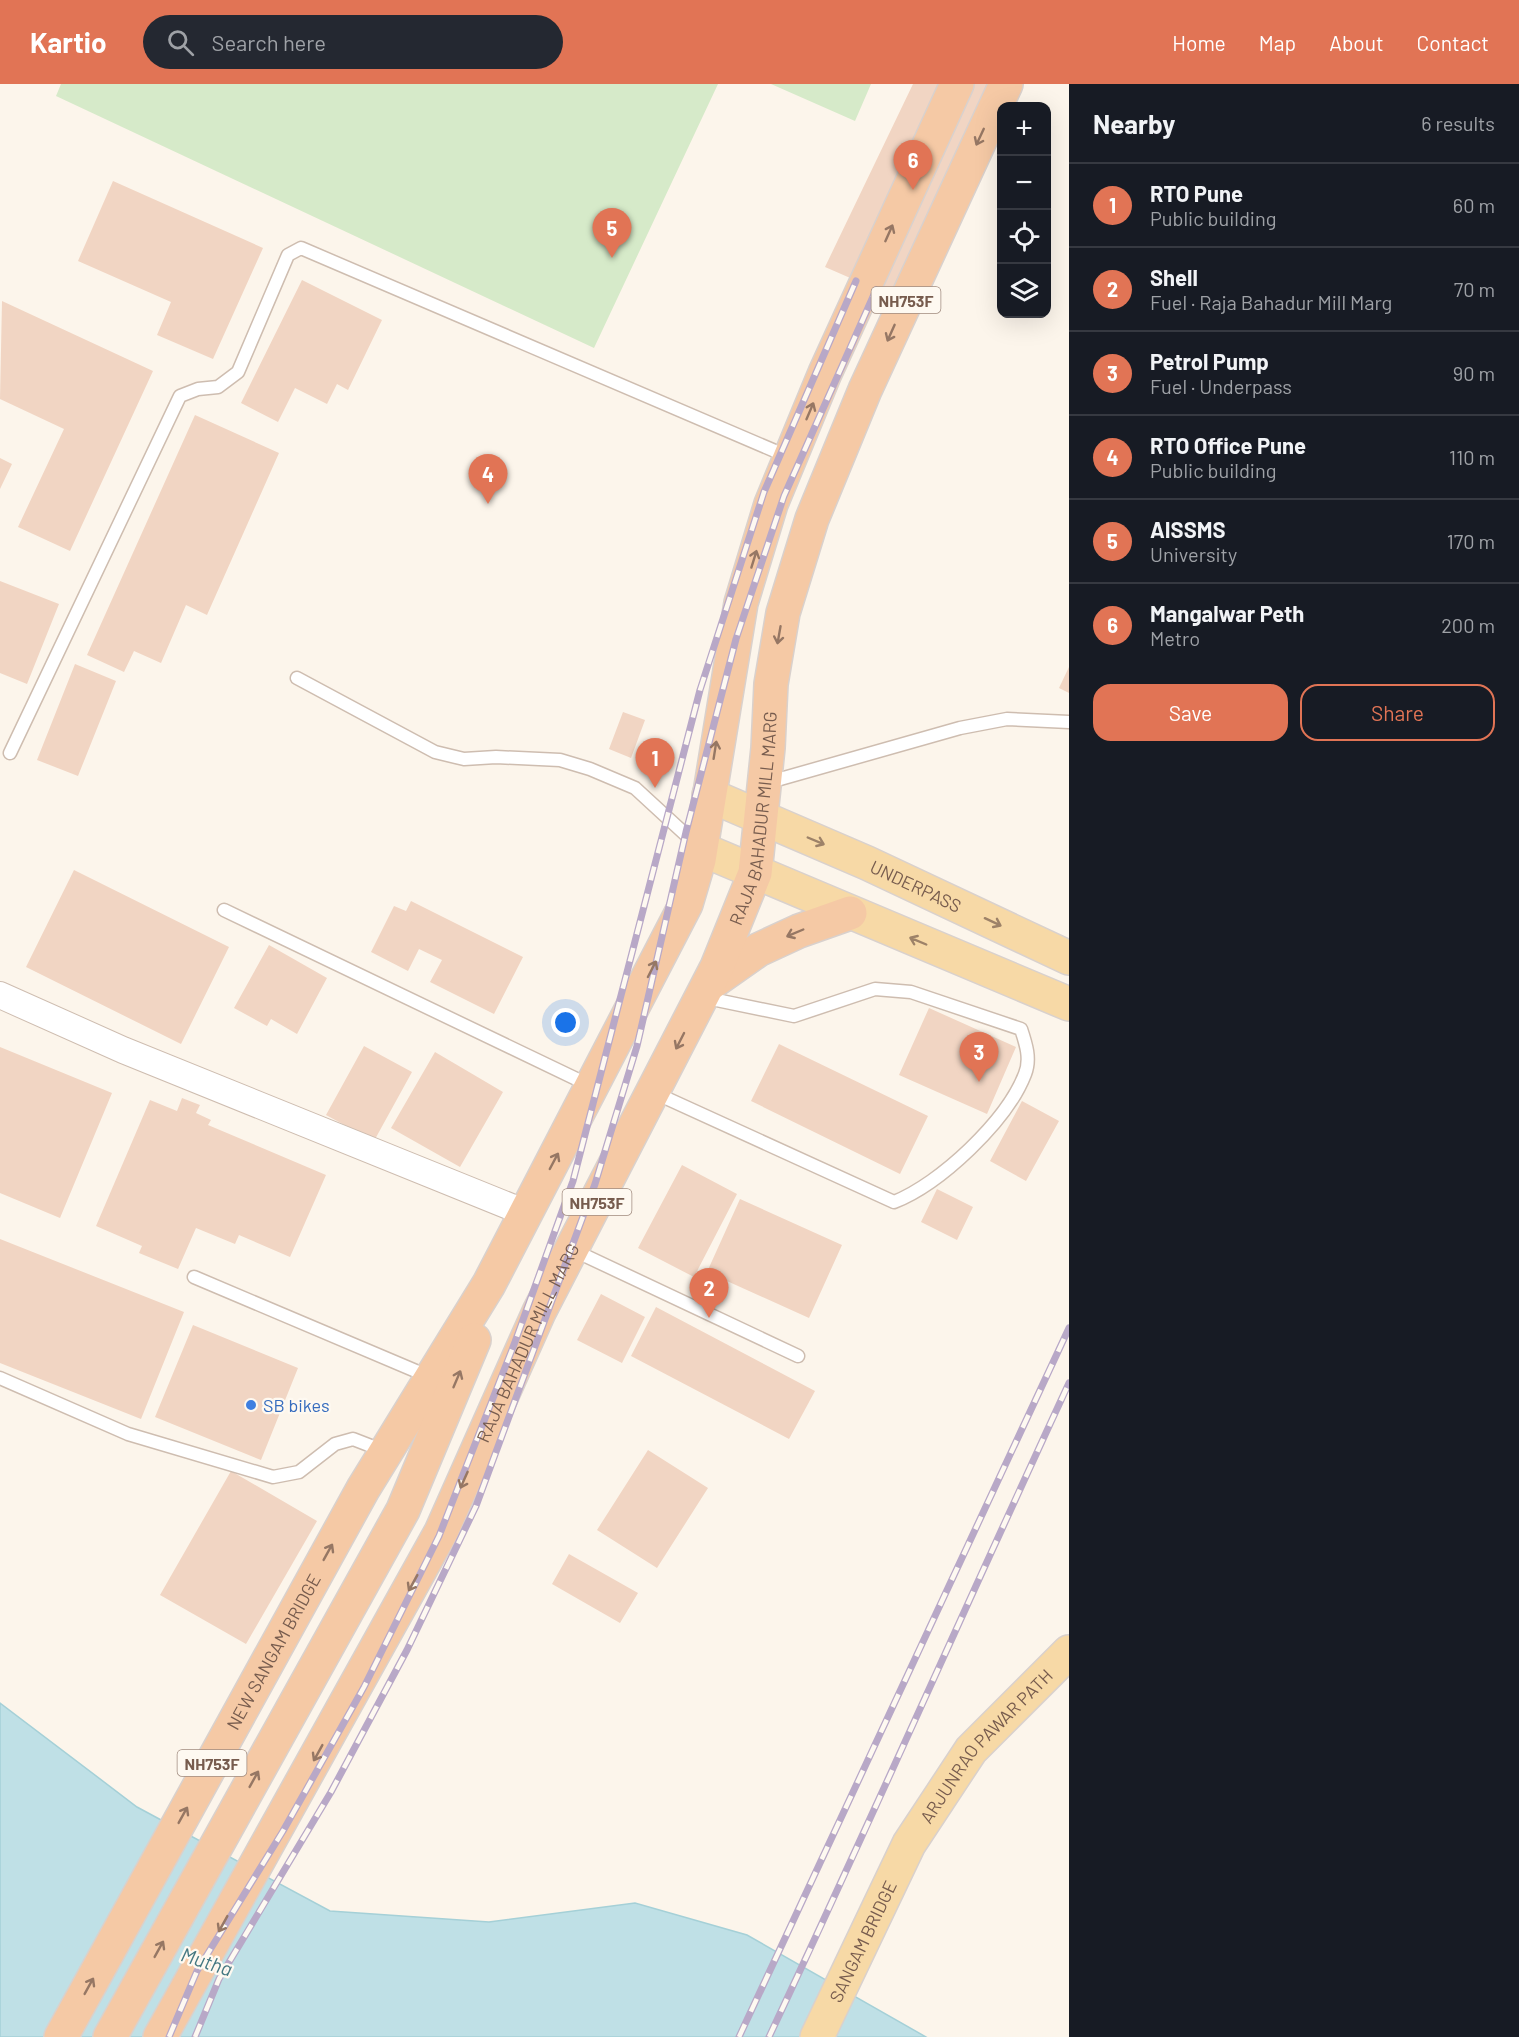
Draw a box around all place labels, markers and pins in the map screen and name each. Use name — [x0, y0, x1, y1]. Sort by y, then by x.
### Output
pin: 6 — [894, 141, 932, 190]
pin: 5 — [592, 208, 632, 258]
pin: 4 — [468, 454, 508, 504]
pin: 1 — [636, 738, 674, 788]
pin: 3 — [960, 1032, 998, 1082]
pin: 2 — [690, 1268, 728, 1318]
place label: SB bikes — [263, 1394, 330, 1416]
marker: SB bikes — [244, 1398, 258, 1412]

